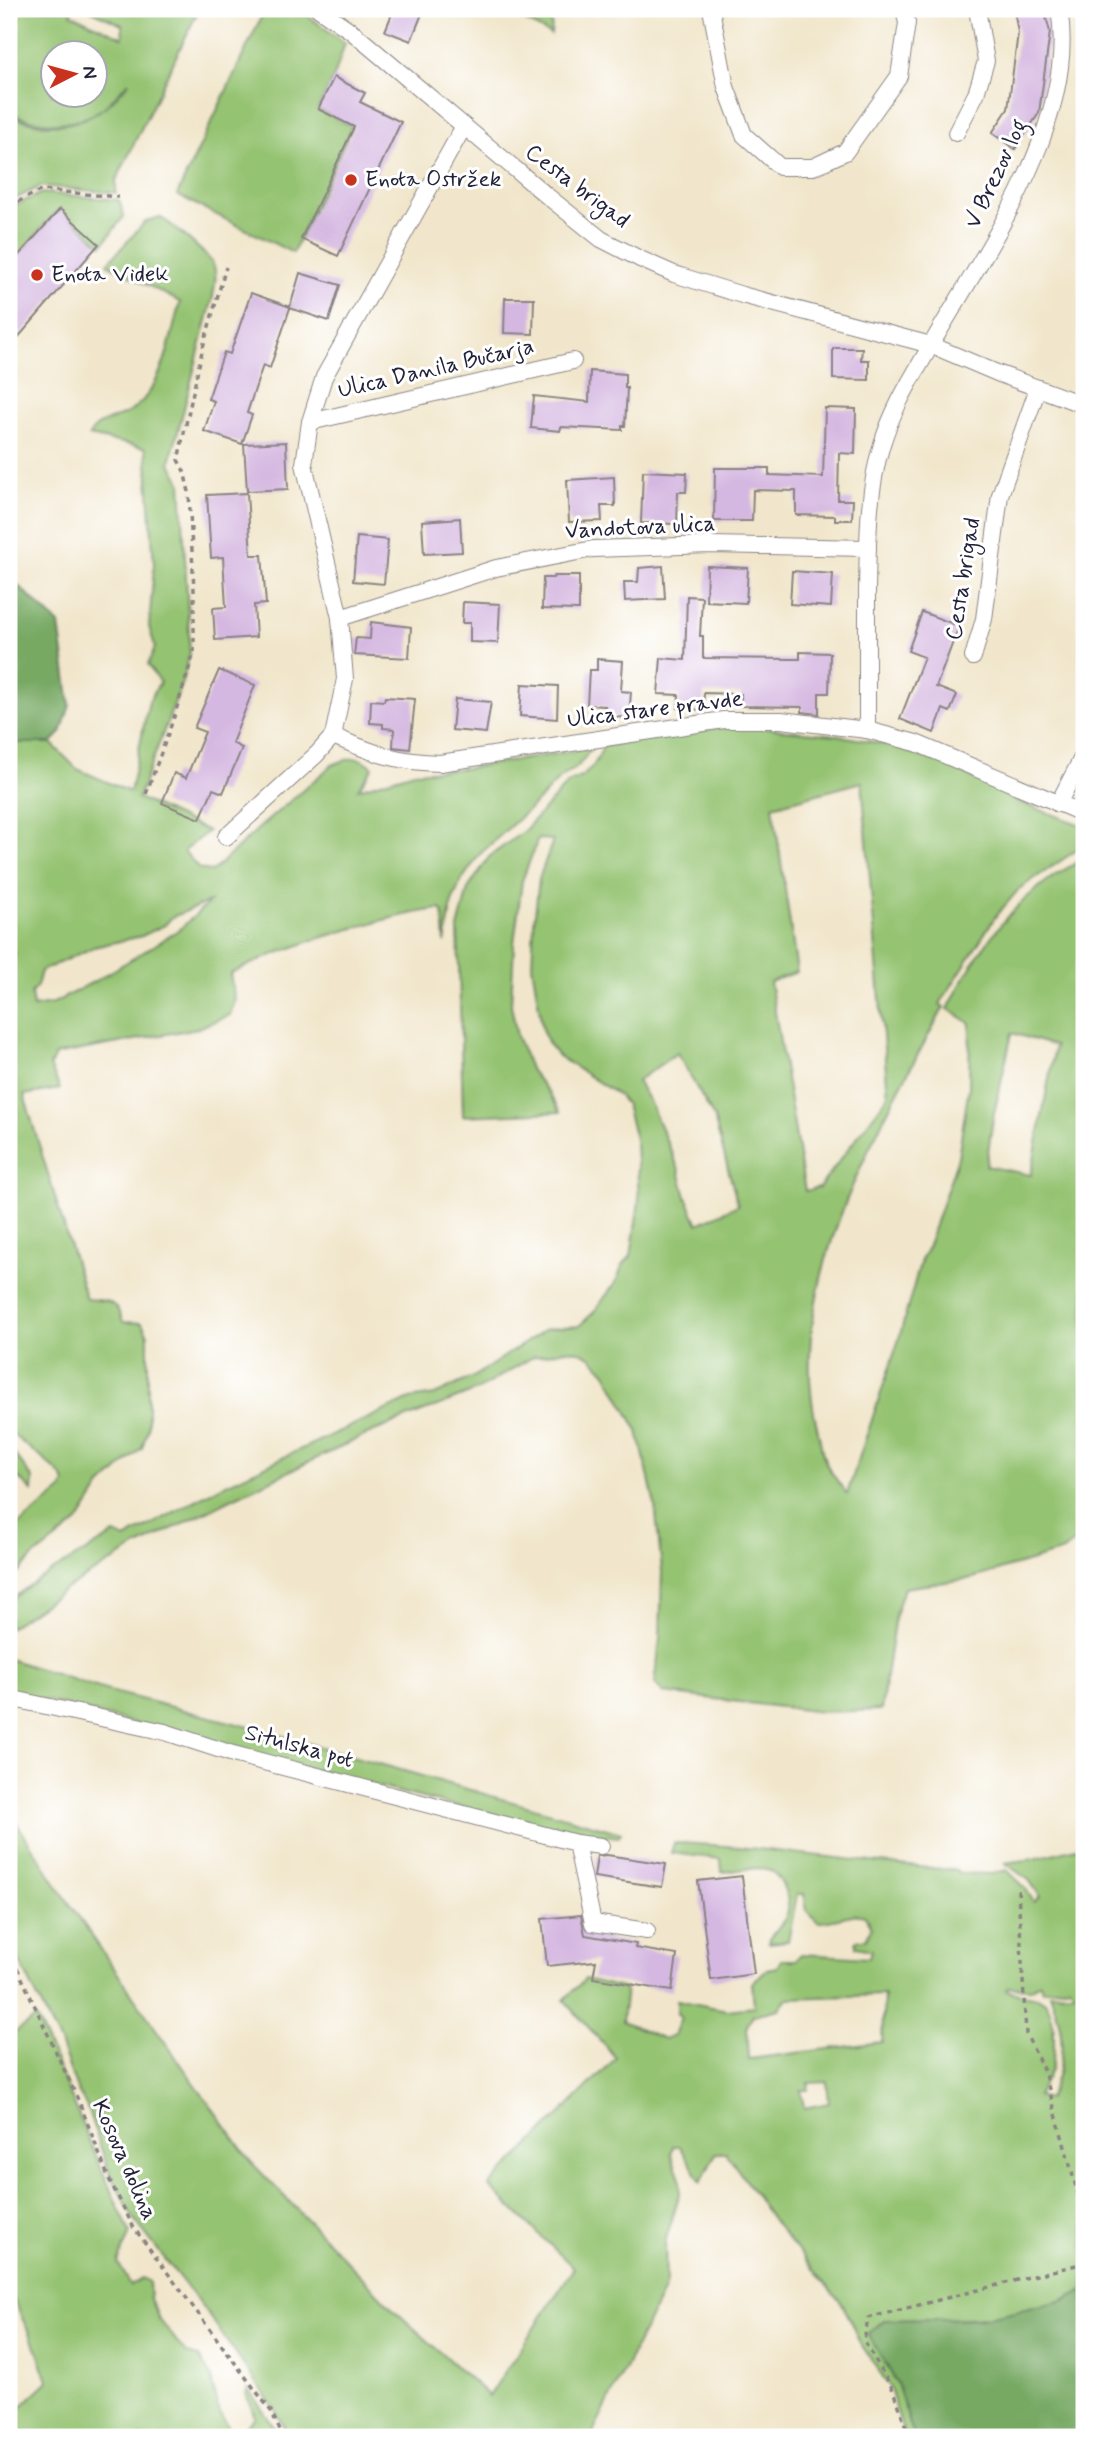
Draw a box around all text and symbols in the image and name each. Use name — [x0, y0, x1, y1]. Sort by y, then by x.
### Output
north arrow — [38, 38, 108, 108]
text: N — [76, 65, 103, 80]
street label: V Brezov log — [959, 114, 1037, 234]
street label: Cesta brigad — [517, 138, 635, 238]
place label: Enota Ostržek — [365, 165, 501, 195]
marker: Enota Ostržek — [343, 172, 359, 188]
place label: Enota Videk — [51, 260, 168, 290]
marker: Enota Videk — [29, 267, 45, 283]
street label: Ulica Danila Bučarja — [335, 332, 537, 406]
street label: Vandotova ulica — [564, 509, 716, 547]
street label: Cesta brigad — [940, 516, 990, 643]
street label: Ulica stare pravde — [565, 684, 745, 736]
street label: Situlska pot — [241, 1718, 357, 1776]
street label: Kosova dolina — [84, 2095, 164, 2225]

